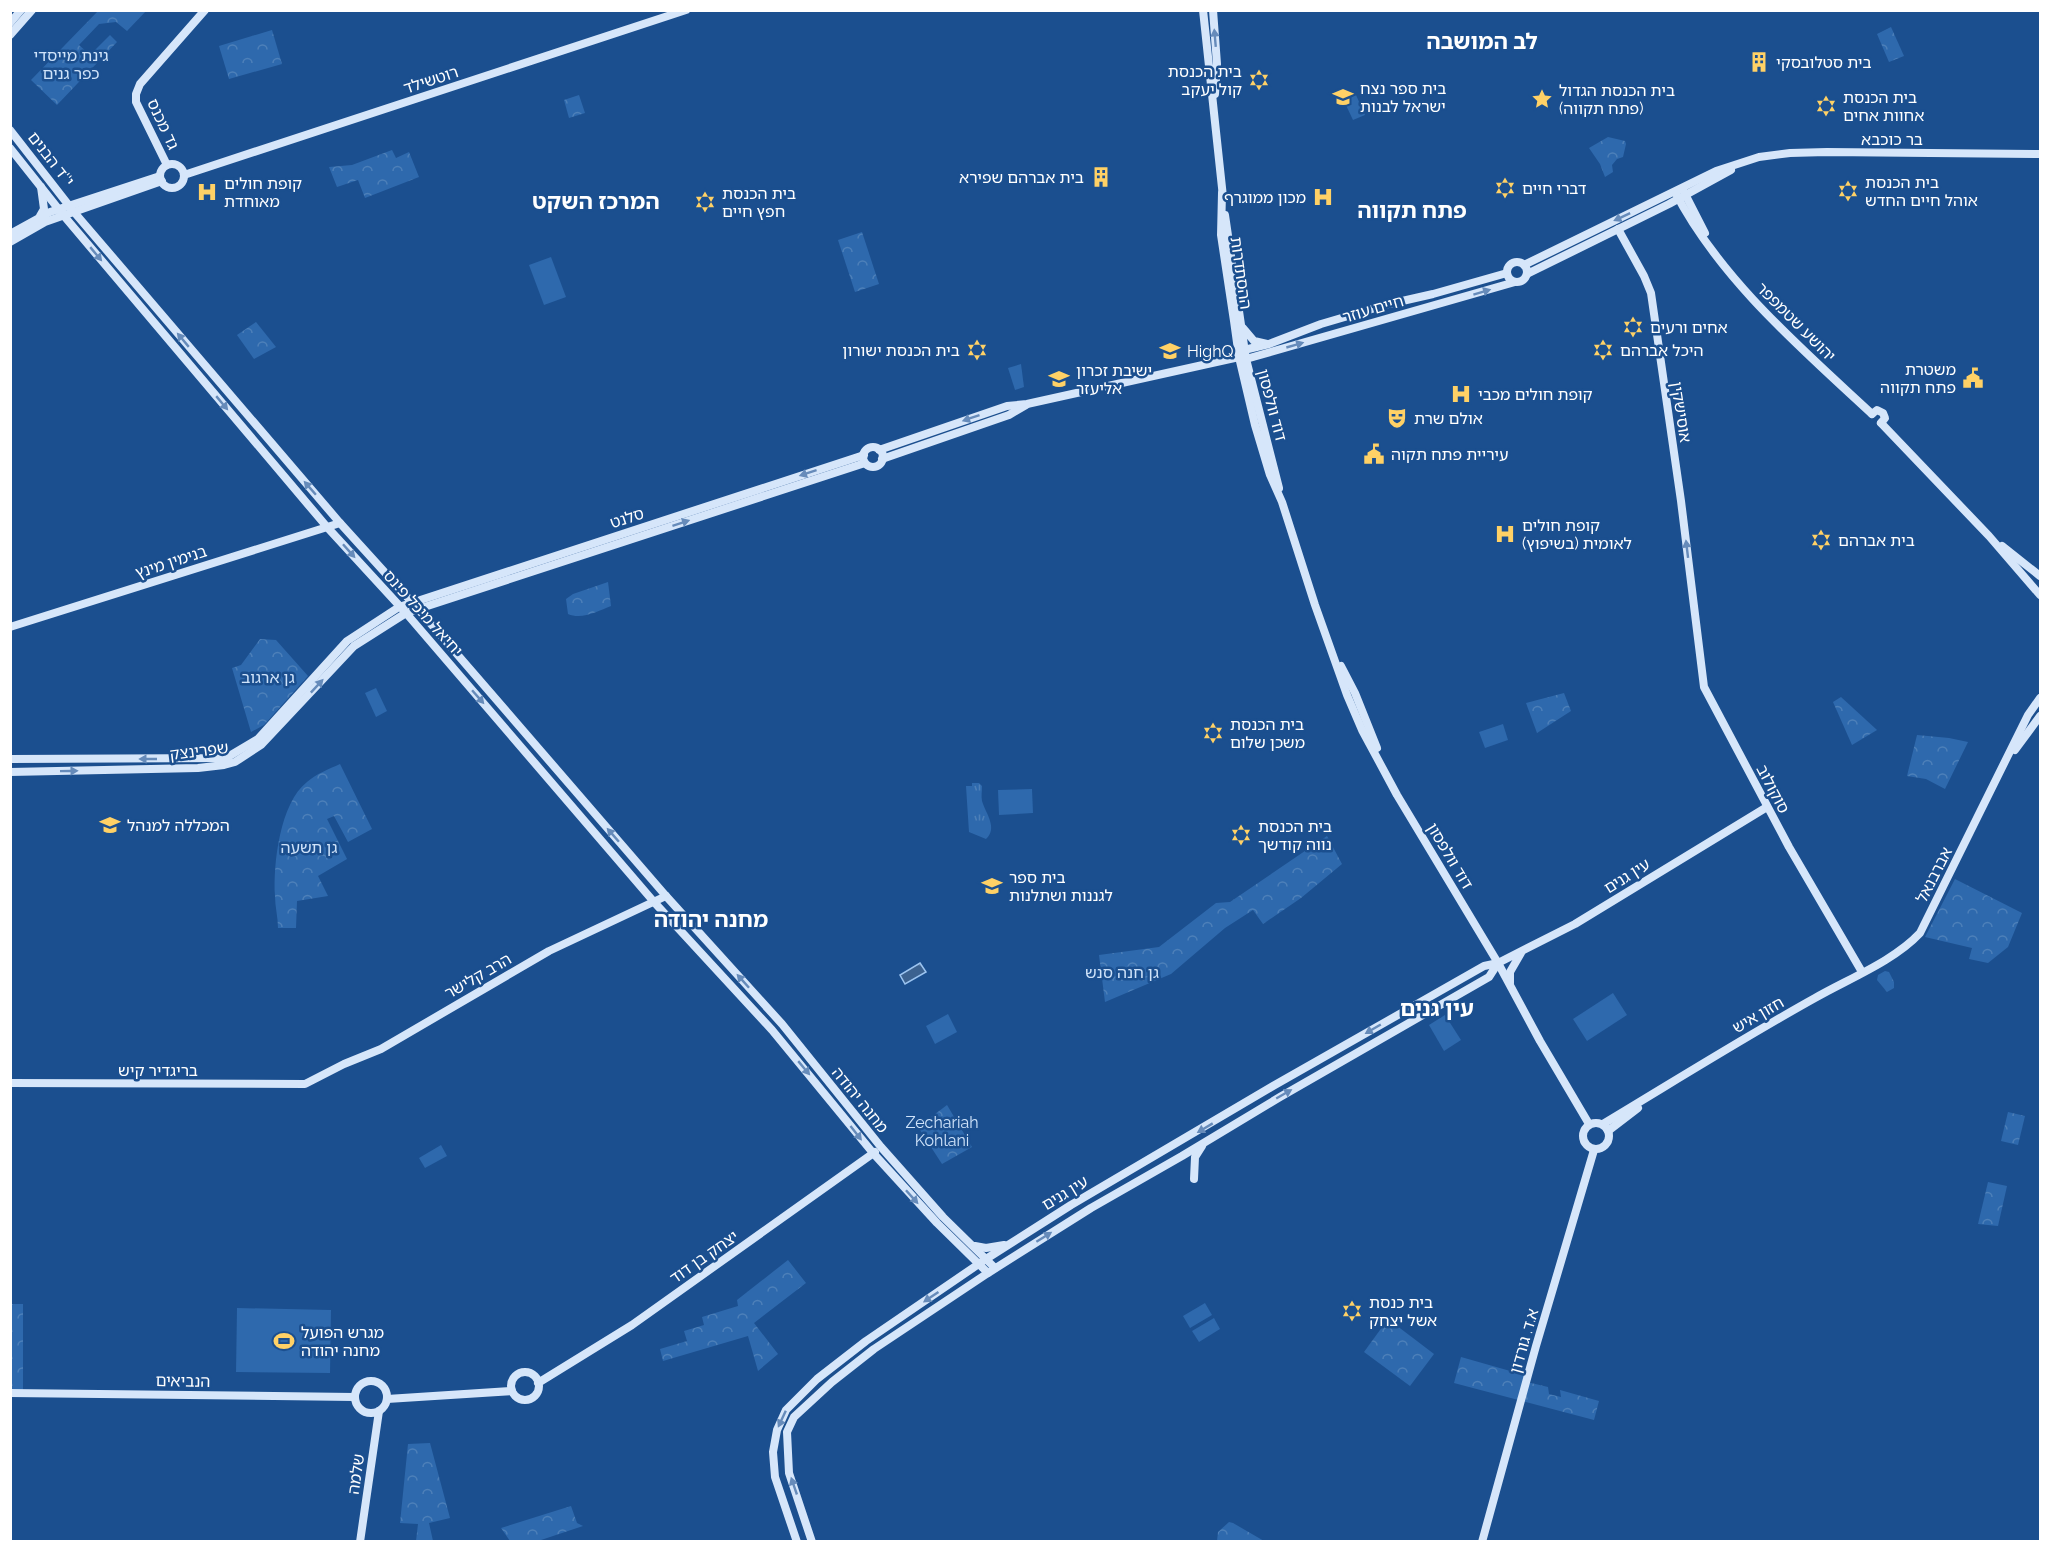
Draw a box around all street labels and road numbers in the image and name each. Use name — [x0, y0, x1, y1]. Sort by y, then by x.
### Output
street label: רוטשילד — [401, 62, 461, 98]
street label: גד מכנס — [143, 96, 183, 152]
street label: י''ד הבנים — [24, 128, 78, 190]
street label: בר כוכבא — [1861, 130, 1923, 149]
street label: ההסתדרות — [1227, 236, 1255, 310]
street label: יהושע שטמפפר — [1753, 279, 1839, 365]
street label: חיים עוזר — [1340, 291, 1406, 327]
street label: דוד וולפסון — [1253, 367, 1291, 443]
street label: אוסישקין — [1667, 380, 1695, 444]
street label: סלנט — [608, 504, 646, 532]
street label: בנימין מינץ — [133, 542, 209, 582]
street label: יחיאל מיכל פינס — [380, 566, 466, 660]
street label: שפרינצק — [168, 738, 230, 764]
street label: סוקולוב — [1752, 762, 1794, 816]
street label: דוד וולפסון — [1423, 819, 1477, 893]
street label: אברבנאל — [1912, 844, 1956, 906]
street label: עין גנים — [1601, 855, 1653, 897]
street label: הרב קלישר — [441, 949, 515, 1003]
street label: חזון איש — [1729, 993, 1787, 1037]
street label: בריגדיר קיש — [118, 1061, 198, 1080]
street label: מחנה יהודה — [828, 1063, 892, 1137]
street label: עין גנים — [1038, 1172, 1092, 1214]
street label: יצחק בן דוד — [666, 1227, 742, 1287]
street label: א.ד. גורדון — [1506, 1306, 1542, 1376]
street label: הנביאים — [155, 1371, 211, 1391]
street label: שלמה — [344, 1453, 368, 1495]

